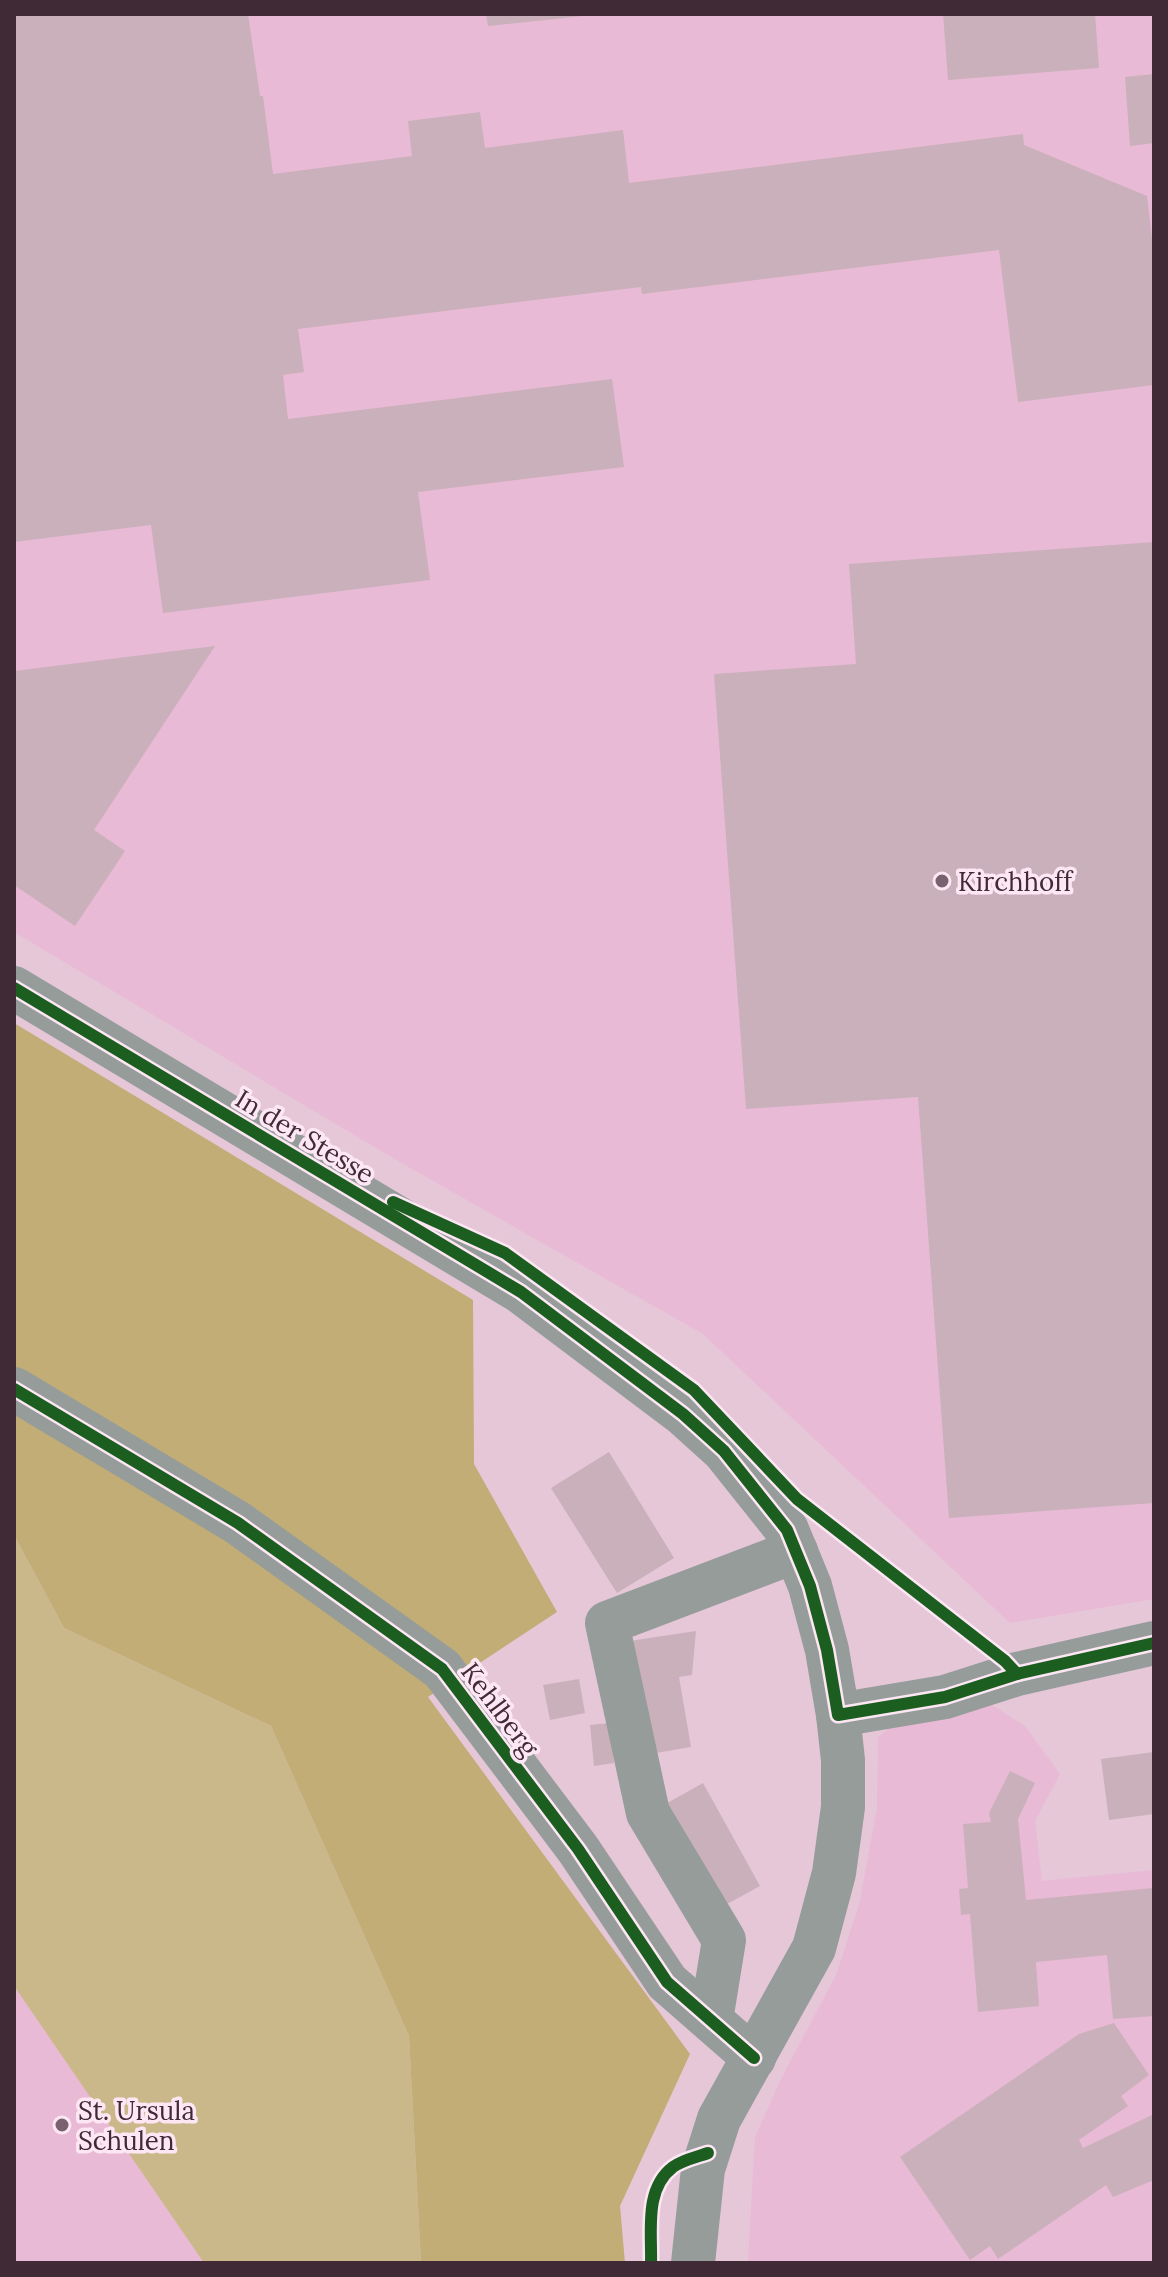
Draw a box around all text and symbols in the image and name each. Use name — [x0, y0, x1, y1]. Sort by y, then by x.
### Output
place label: Kirchhoff — [958, 865, 1074, 898]
marker: Kirchhoff — [933, 872, 951, 890]
street label: In der Stesse — [230, 1082, 380, 1190]
street label: Kehlberg — [454, 1656, 546, 1763]
place label: St. Ursula Schulen — [78, 2094, 195, 2157]
marker: St. Ursula Schulen — [53, 2116, 71, 2134]

